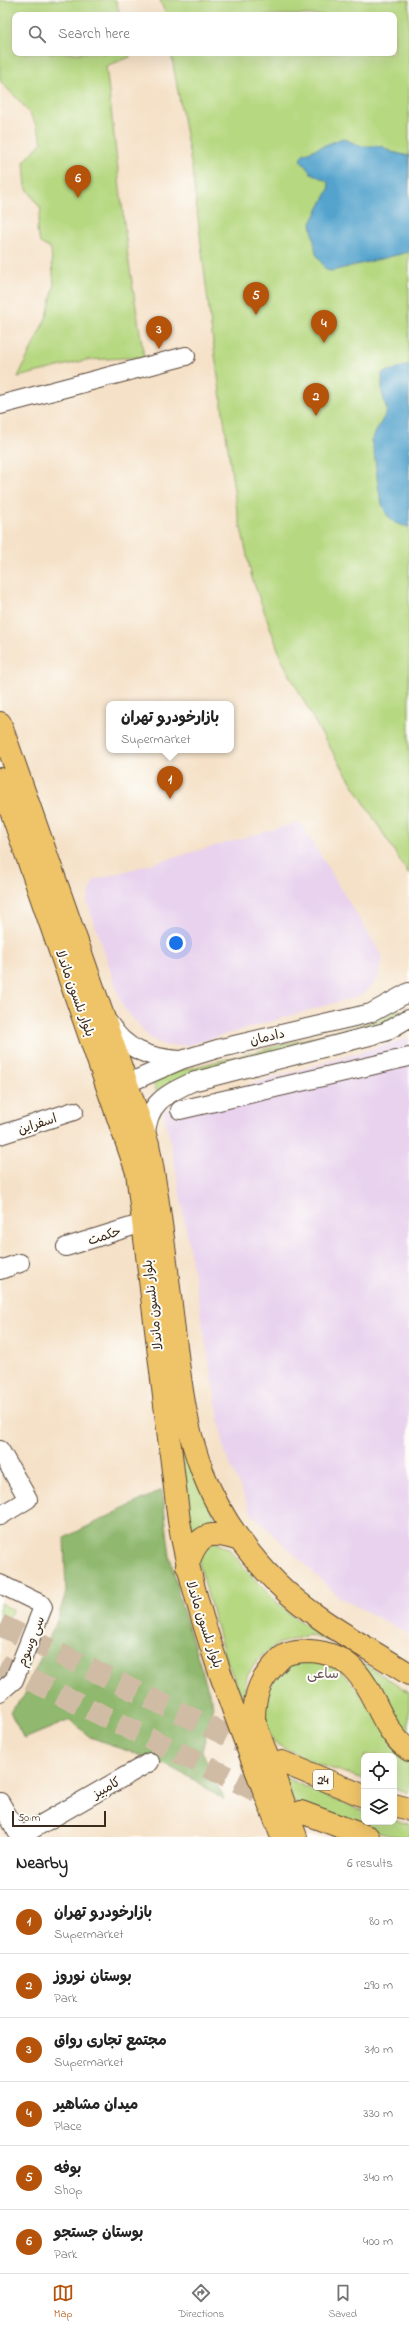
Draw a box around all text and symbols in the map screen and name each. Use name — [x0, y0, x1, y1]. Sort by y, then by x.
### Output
search box — [12, 12, 397, 56]
icon: search — [26, 23, 48, 45]
text: Search here — [58, 23, 130, 45]
pin: 6 — [65, 165, 91, 198]
pin: 5 — [243, 282, 269, 315]
pin: 4 — [311, 310, 337, 343]
pin: 3 — [146, 316, 172, 349]
pin: 2 — [303, 383, 329, 416]
popup — [106, 701, 234, 753]
text: بازارخودرو تهران — [121, 707, 219, 729]
text: Supermarket — [121, 730, 191, 749]
pin: 1 — [157, 766, 183, 799]
your location — [166, 933, 186, 953]
street label: بلوار نلسون ماندلا — [50, 947, 99, 1040]
street label: دادمان — [248, 1024, 287, 1051]
street label: اسفراین — [15, 1109, 59, 1140]
street label: حکمت — [85, 1222, 124, 1251]
street label: بلوار نلسون ماندلا — [139, 1258, 168, 1351]
street label: بلوار نلسون ماندلا — [180, 1578, 227, 1671]
street label: سی وسوم — [13, 1613, 50, 1670]
district label: ساعی — [307, 1664, 339, 1685]
map controls — [361, 1753, 397, 1825]
button: locate — [361, 1753, 397, 1789]
road number: 24 — [313, 1770, 333, 1790]
street label: کامبیز — [88, 1772, 125, 1805]
button: layers — [361, 1789, 397, 1825]
scale bar — [12, 1809, 106, 1828]
text: 50 m — [18, 1810, 40, 1826]
text: Nearby — [16, 1851, 68, 1876]
text: 6 results — [347, 1854, 393, 1873]
text: بازارخودرو تهران — [54, 1902, 152, 1924]
text: 1 — [27, 1912, 31, 1931]
text: 80 m — [369, 1912, 393, 1931]
text: Supermarket — [54, 1925, 124, 1944]
text: بوستان نوروز — [54, 1966, 132, 1988]
text: 2 — [26, 1976, 32, 1995]
text: 290 m — [364, 1976, 393, 1995]
text: Park — [54, 1989, 78, 2008]
text: مجتمع تجاری رواق — [54, 2030, 167, 2052]
text: 3 — [26, 2040, 32, 2059]
text: 310 m — [365, 2040, 393, 2059]
text: Supermarket — [54, 2053, 124, 2072]
text: میدان مشاهیر — [54, 2094, 138, 2116]
text: 4 — [26, 2104, 32, 2123]
text: 330 m — [363, 2104, 393, 2123]
text: Place — [54, 2117, 82, 2136]
text: بوفه — [54, 2158, 81, 2180]
text: 5 — [25, 2168, 33, 2187]
text: 340 m — [363, 2168, 393, 2187]
text: Shop — [54, 2181, 82, 2200]
text: بوستان جستجو — [54, 2222, 143, 2244]
text: 6 — [26, 2232, 32, 2251]
text: 400 m — [363, 2232, 393, 2251]
text: Park — [54, 2245, 78, 2264]
tab: Map — [52, 2282, 74, 2322]
tab: Directions — [178, 2282, 224, 2322]
tab: Saved — [328, 2282, 357, 2322]

